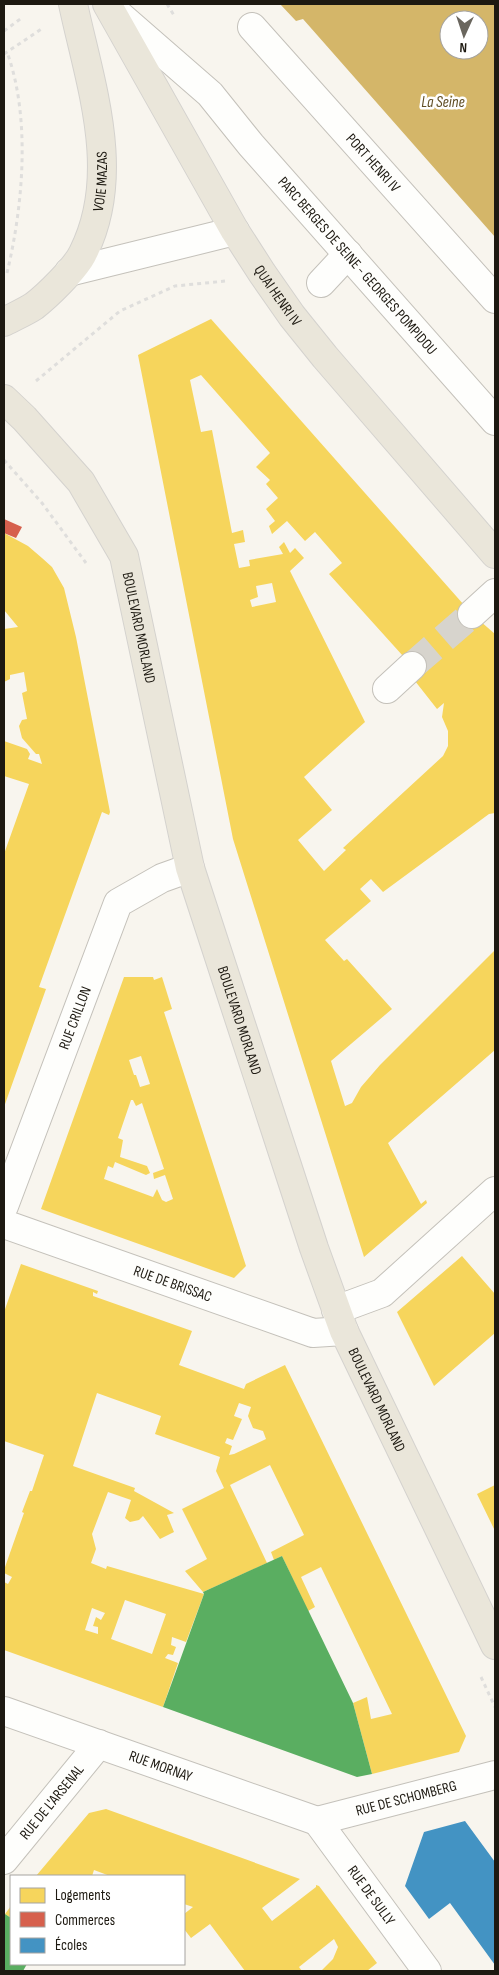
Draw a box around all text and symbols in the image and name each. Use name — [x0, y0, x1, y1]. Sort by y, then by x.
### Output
north arrow — [439, 10, 489, 60]
text: N — [459, 39, 468, 56]
water label: La Seine — [421, 93, 465, 112]
street label: PORT HENRI IV — [342, 130, 404, 197]
street label: VOIE MAZAS — [89, 151, 112, 213]
street label: PARC BERGES DE SEINE - GEORGES POMPIDOU — [274, 173, 441, 359]
street label: QUAI HENRI IV — [249, 262, 306, 330]
street label: BOULEVARD MORLAND — [118, 570, 160, 685]
street label: BOULEVARD MORLAND — [213, 964, 266, 1077]
street label: RUE CRILLON — [55, 984, 96, 1052]
street label: RUE DE BRISSAC — [131, 1261, 214, 1307]
street label: BOULEVARD MORLAND — [344, 1345, 410, 1455]
street label: RUE MORNAY — [126, 1747, 195, 1787]
street label: RUE DE L'ARSENAL — [16, 1761, 89, 1844]
street label: RUE DE SCHOMBERG — [354, 1776, 459, 1821]
street label: RUE DE SULLY — [343, 1862, 400, 1930]
legend — [10, 1875, 185, 1965]
text: Logements — [55, 1886, 111, 1905]
text: Commerces — [55, 1911, 115, 1930]
text: Écoles — [55, 1936, 87, 1955]

